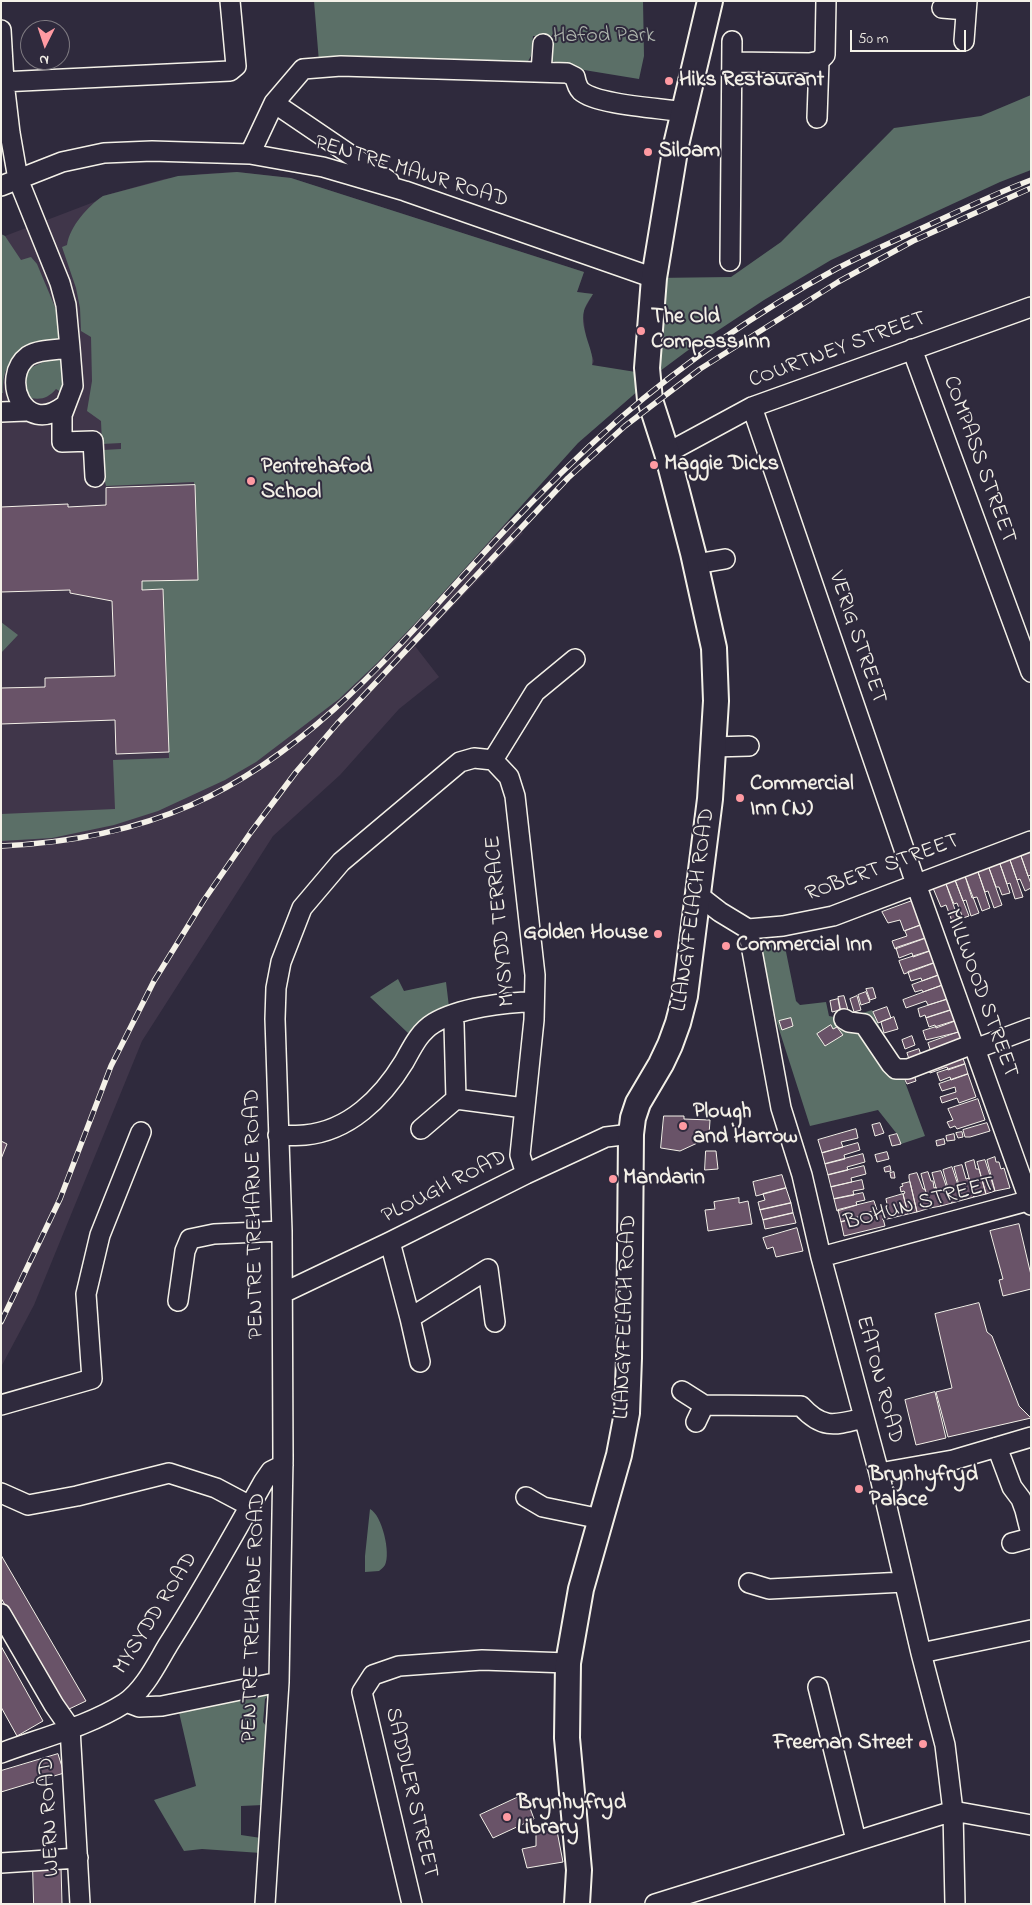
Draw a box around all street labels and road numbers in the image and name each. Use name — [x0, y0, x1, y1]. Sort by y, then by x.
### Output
street label: PENTRE MAWR ROAD — [311, 131, 511, 215]
street label: COURTNEY STREET — [746, 307, 930, 395]
street label: COMPASS STREET — [935, 373, 1021, 547]
street label: VERIG STREET — [821, 568, 891, 708]
street label: LLANGYFELACH ROAD — [668, 807, 722, 1013]
street label: ROBERT STREET — [802, 829, 964, 909]
street label: MYSYDD TERRACE — [481, 834, 523, 1008]
street label: MILLWOOD STREET — [937, 906, 1023, 1082]
street label: PENTRE TREHARNE ROAD — [241, 1089, 271, 1339]
street label: PLOUGH ROAD — [378, 1145, 512, 1231]
street label: BOHUN STREET — [842, 1172, 998, 1238]
street label: LLANGYFELACH ROAD — [610, 1214, 644, 1420]
street label: EATON ROAD — [848, 1313, 908, 1447]
street label: PENTRE TREHARNE ROAD — [237, 1493, 273, 1743]
street label: MYSYDD ROAD — [109, 1548, 205, 1680]
street label: SADDLER STREET — [378, 1705, 442, 1881]
street label: WERN ROAD — [35, 1757, 67, 1877]

